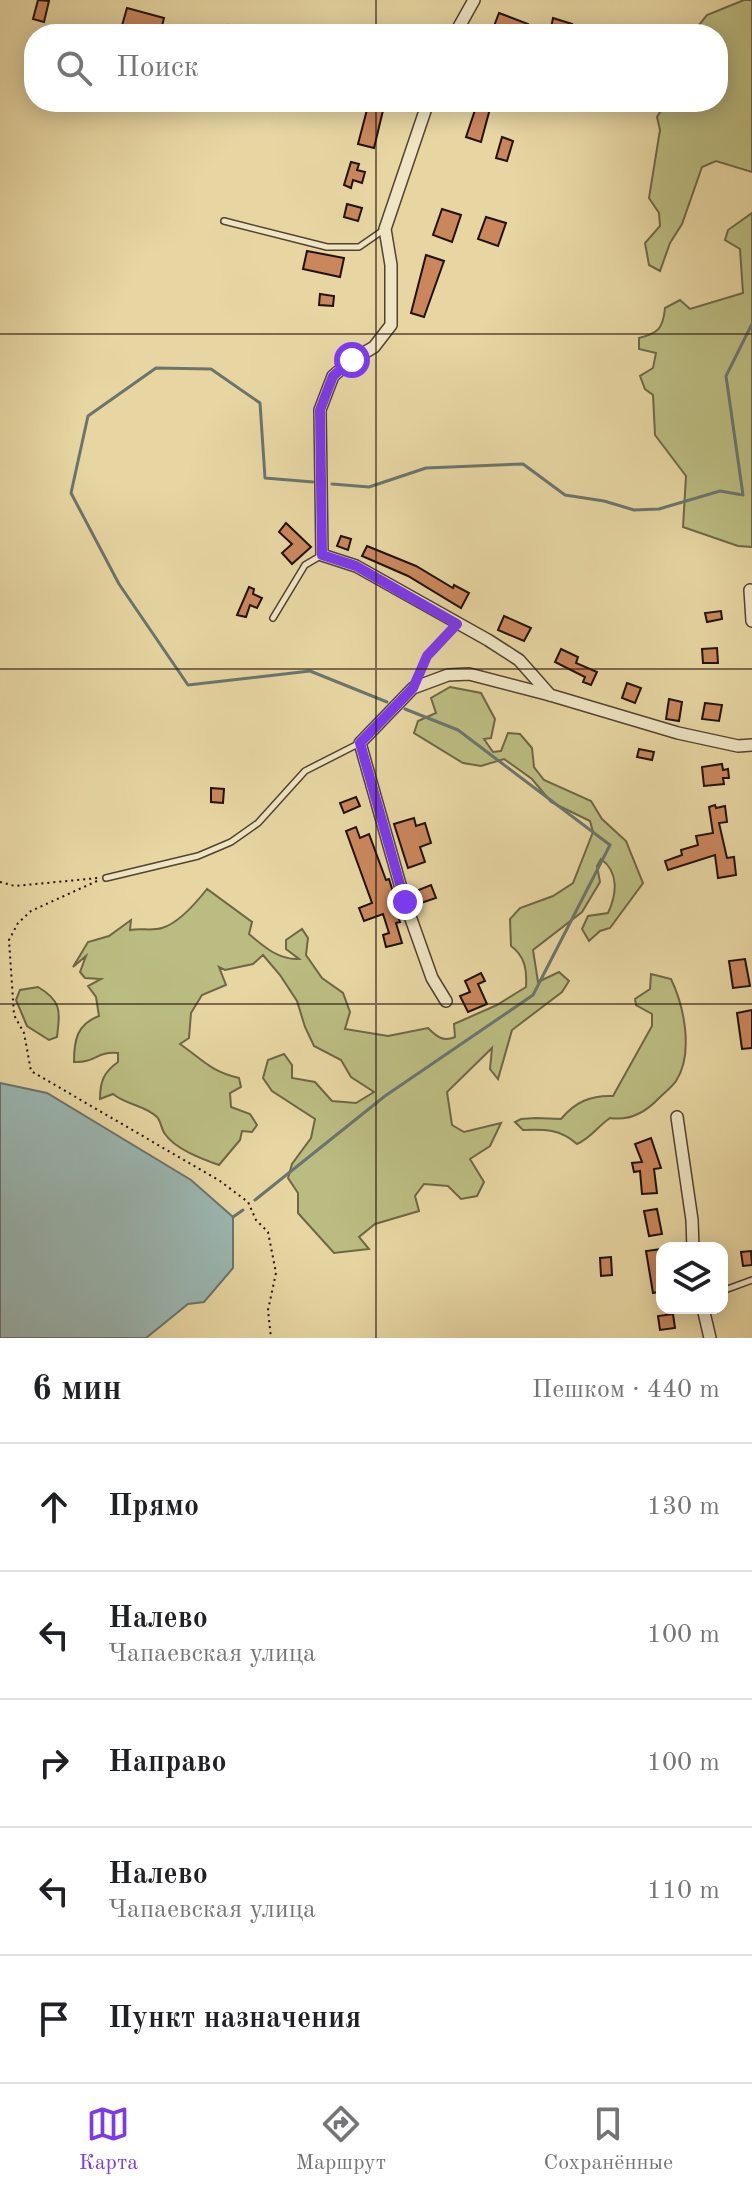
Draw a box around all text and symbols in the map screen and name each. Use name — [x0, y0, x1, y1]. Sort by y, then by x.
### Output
search box — [24, 24, 728, 112]
icon: search — [52, 46, 96, 90]
text: Поиск — [116, 53, 199, 83]
route start — [334, 342, 370, 378]
route end — [387, 884, 423, 920]
map controls — [656, 1242, 728, 1314]
button: layers — [656, 1242, 728, 1314]
text: 6 мин — [32, 1373, 122, 1407]
text: Пешком · 440 m — [532, 1377, 720, 1403]
icon: ahead — [32, 1485, 76, 1529]
text: Прямо — [108, 1492, 199, 1522]
text: 130 m — [647, 1494, 720, 1520]
text: Налево — [108, 1604, 208, 1634]
icon: left — [32, 1613, 76, 1657]
text: 100 m — [647, 1622, 720, 1648]
text: Чапаевская улица — [108, 1641, 316, 1667]
icon: right — [32, 1741, 76, 1785]
text: Направо — [108, 1748, 227, 1778]
text: 100 m — [647, 1750, 720, 1776]
text: Налево — [108, 1860, 208, 1890]
icon: left — [32, 1869, 76, 1913]
text: 110 m — [647, 1878, 720, 1904]
text: Чапаевская улица — [108, 1897, 316, 1923]
icon: arrive — [32, 1997, 76, 2041]
text: Пункт назначения — [108, 2004, 361, 2034]
tab: Карта — [79, 2102, 138, 2177]
tab: Маршрут — [296, 2102, 386, 2177]
tab: Сохранённые — [543, 2102, 673, 2177]

